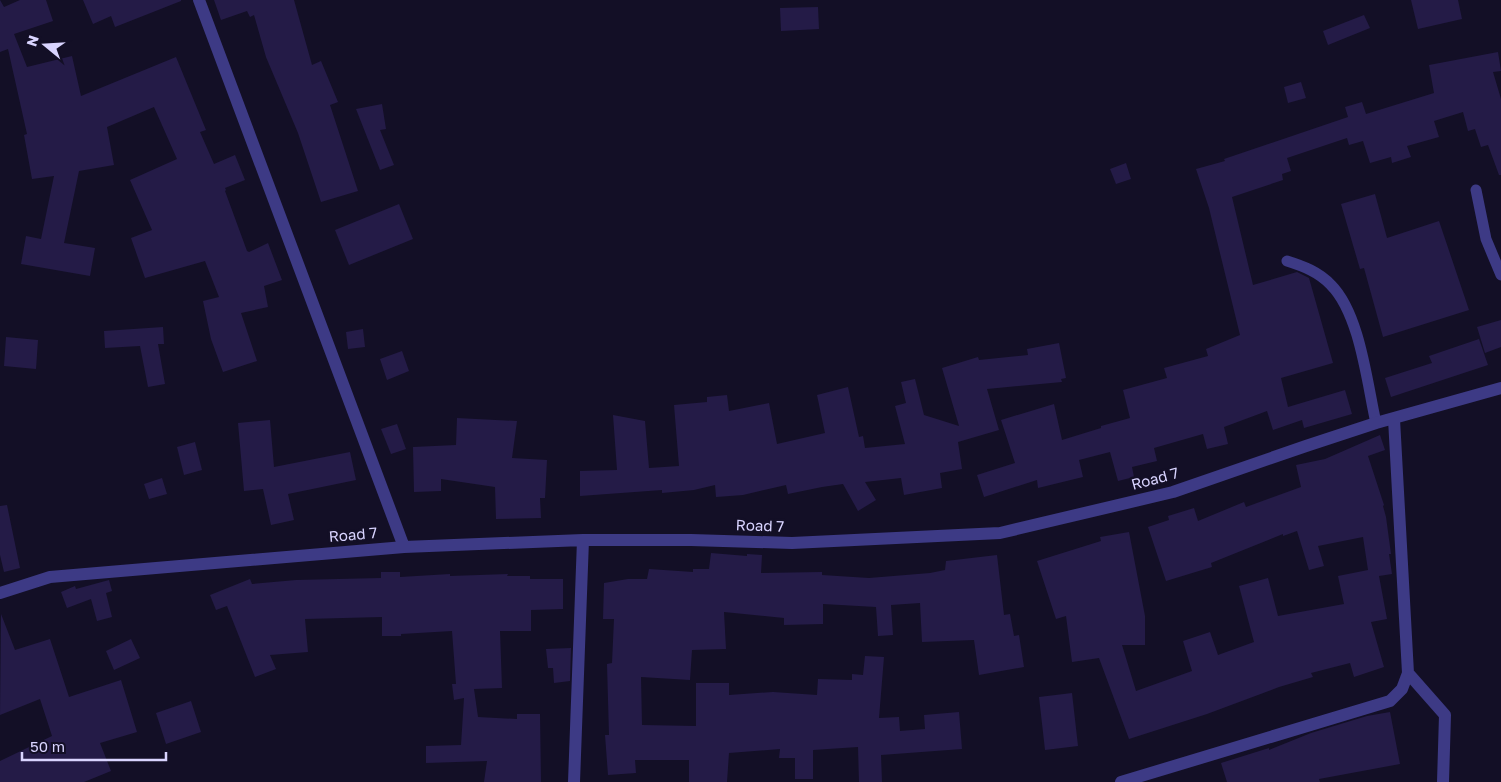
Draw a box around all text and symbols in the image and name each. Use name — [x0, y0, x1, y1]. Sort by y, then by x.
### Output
north arrow — [20, 20, 70, 70]
text: N — [22, 33, 42, 49]
street label: Road 7 — [1129, 463, 1181, 493]
street label: Road 7 — [736, 515, 785, 535]
street label: Road 7 — [328, 523, 378, 545]
scale bar — [22, 730, 166, 762]
text: 50 m — [30, 737, 65, 755]

